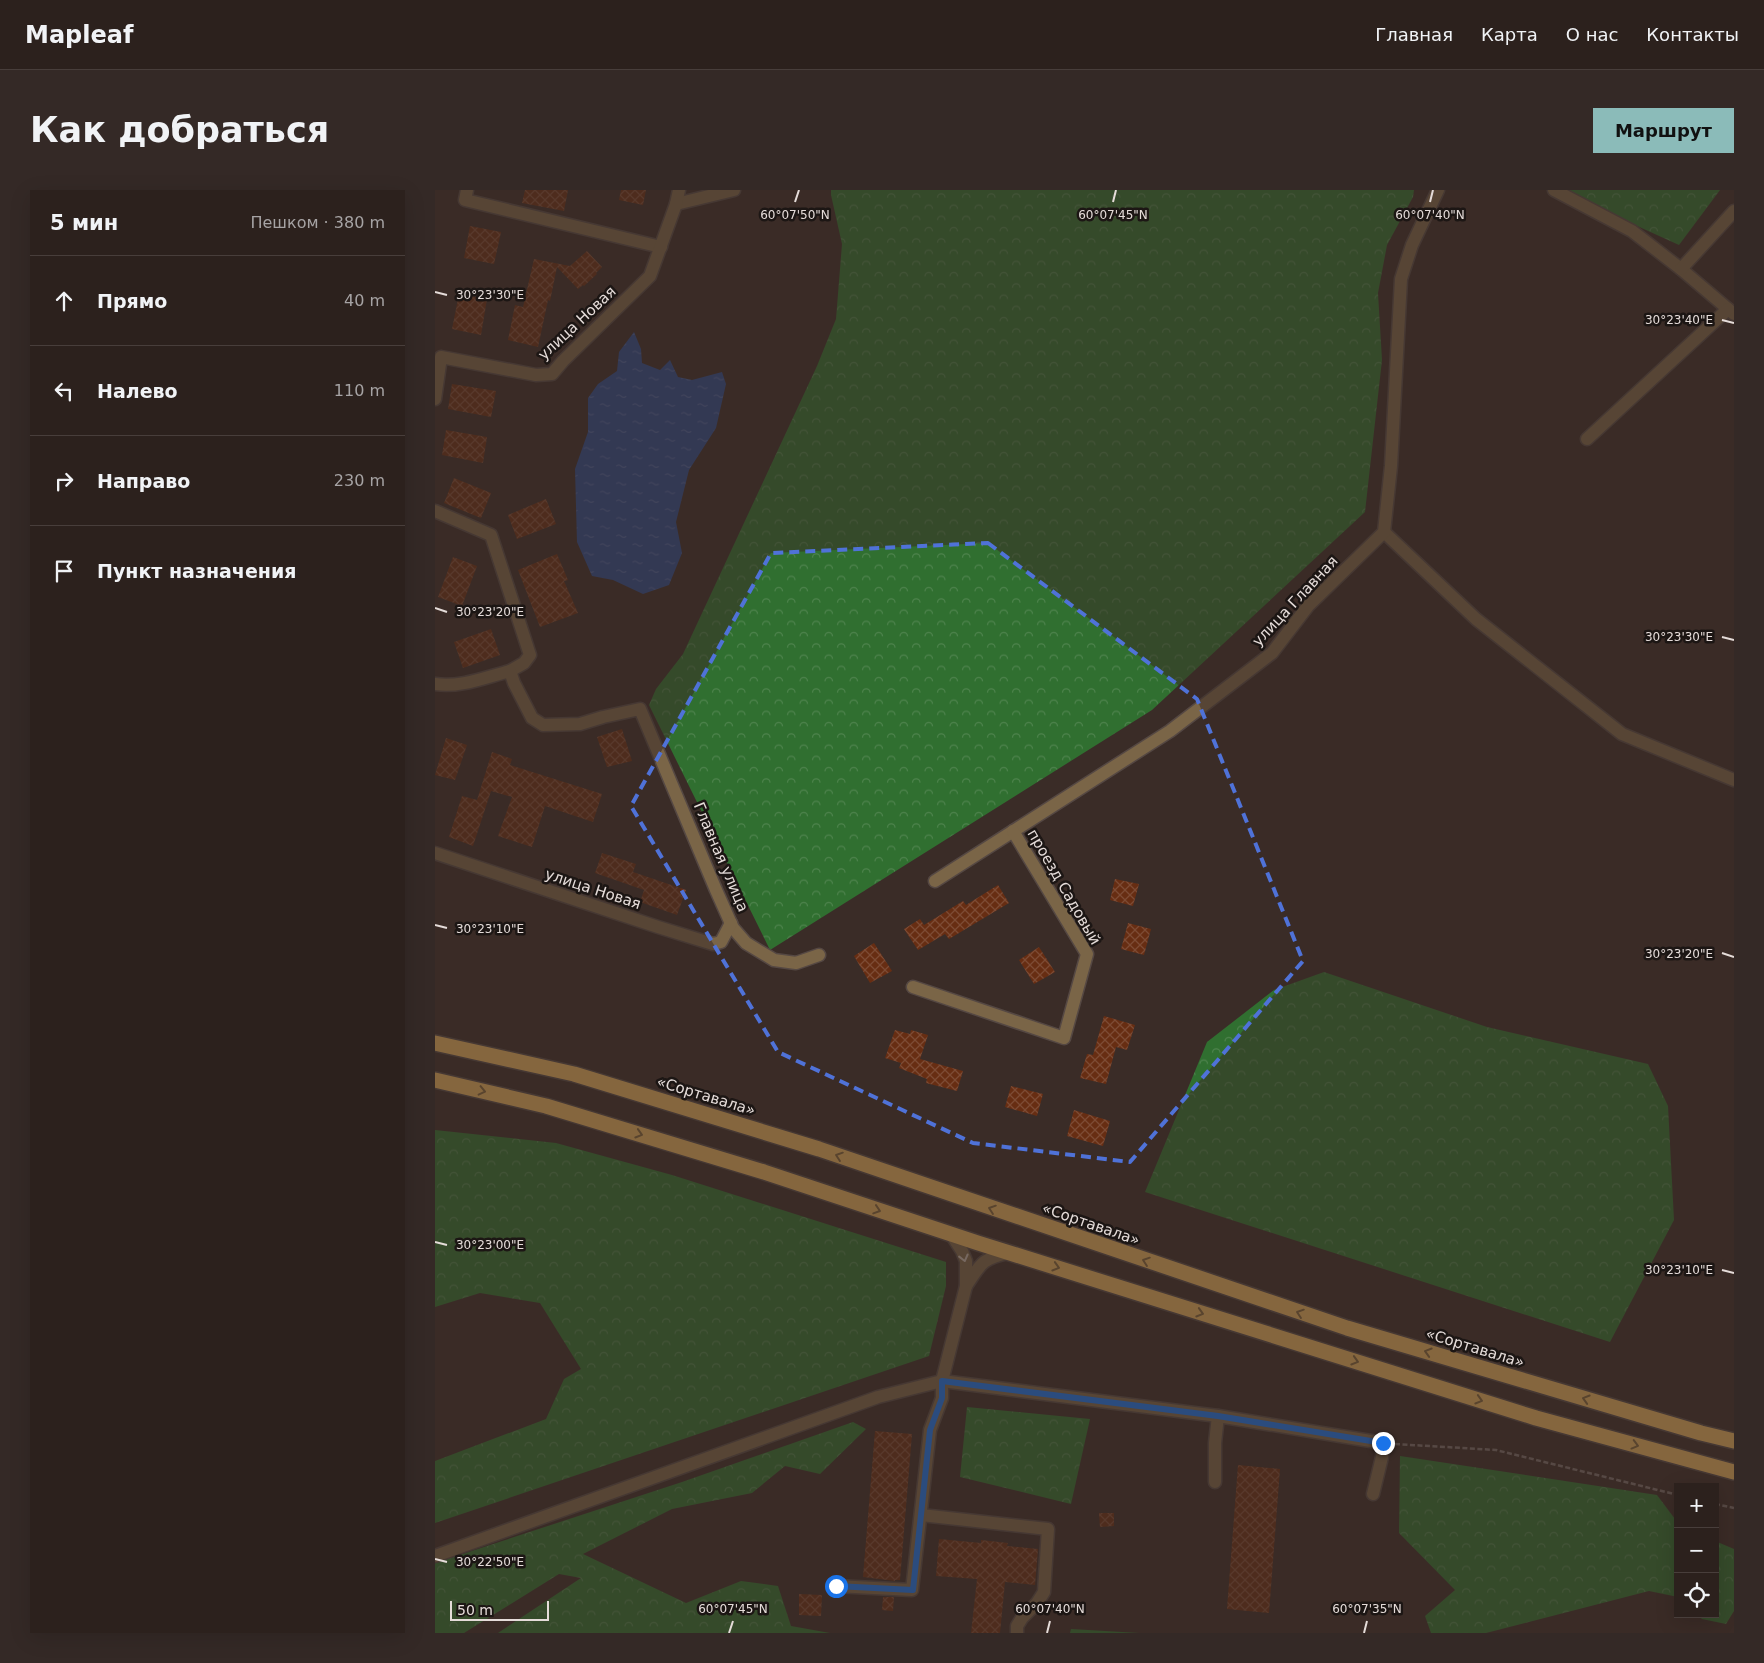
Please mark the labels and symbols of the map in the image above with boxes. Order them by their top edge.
text: 60°07'50"N [760,208,830,222]
text: 60°07'45"N [1078,208,1148,222]
text: 60°07'40"N [1395,208,1465,222]
street label: улица Новая [534,282,620,364]
text: 30°23'30"E [456,288,524,302]
text: 30°23'40"E [1645,313,1713,327]
street label: улица Главная [1248,552,1342,650]
text: 30°23'20"E [456,605,524,619]
text: 30°23'30"E [1645,630,1713,644]
street label: Главная улица [690,800,752,914]
street label: проезд Садовый [1024,826,1104,948]
street label: улица Новая [543,865,643,913]
text: 30°23'10"E [456,922,524,936]
text: 30°23'20"E [1645,947,1713,961]
street label: «Сортавала» [654,1072,758,1120]
one-way arrow [478,1085,487,1096]
one-way arrow [635,1129,643,1139]
one-way arrow [835,1152,843,1162]
street label: «Сортавала» [1040,1199,1142,1249]
one-way arrow [873,1204,881,1214]
one-way arrow [989,1204,997,1214]
text: 30°23'00"E [456,1238,524,1252]
one-way arrow [958,1254,969,1263]
one-way arrow [1143,1257,1151,1267]
one-way arrow [1051,1261,1059,1271]
text: 30°23'10"E [1645,1263,1713,1277]
one-way arrow [1196,1307,1204,1317]
one-way arrow [1297,1308,1305,1318]
street label: «Сортавала» [1423,1324,1527,1372]
one-way arrow [1425,1348,1433,1358]
one-way arrow [1351,1356,1359,1366]
one-way arrow [1474,1394,1482,1404]
one-way arrow [1583,1394,1591,1404]
route end [1372,1432,1395,1455]
one-way arrow [1630,1439,1639,1450]
text: 30°22'50"E [456,1555,524,1569]
route start [825,1575,848,1598]
scale bar [450,1598,549,1621]
text: 60°07'45"N [698,1602,768,1616]
text: 60°07'40"N [1015,1602,1085,1616]
text: 60°07'35"N [1332,1602,1402,1616]

